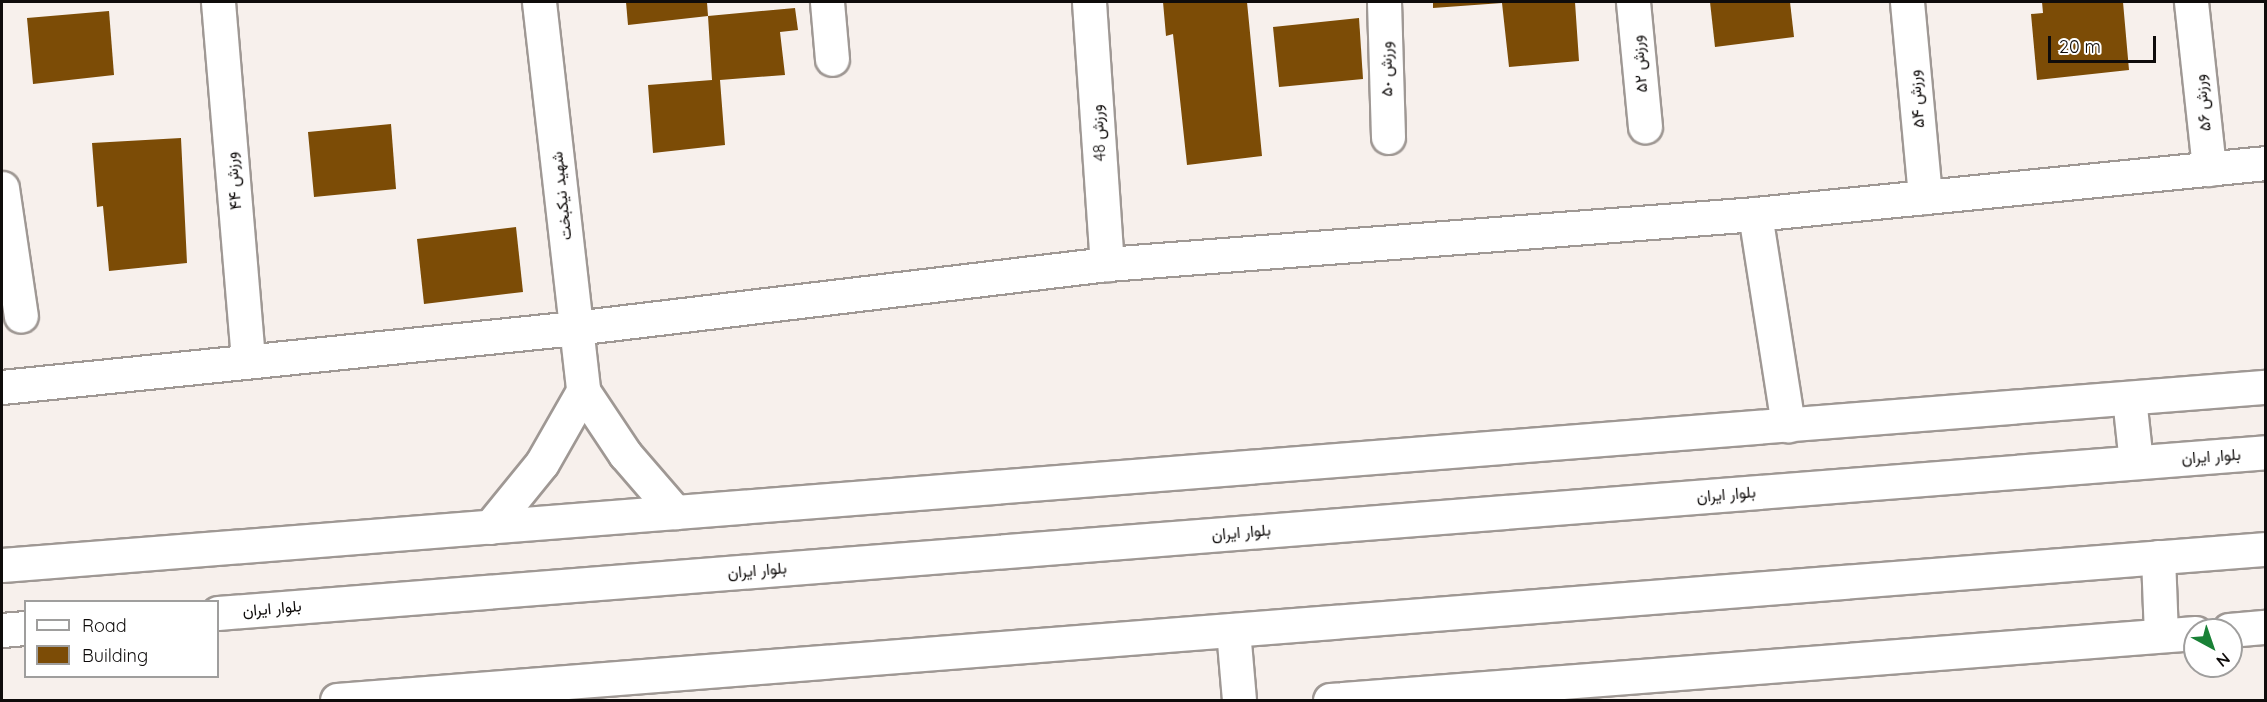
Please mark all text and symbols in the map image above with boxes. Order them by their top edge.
scale bar [2051,24,2159,62]
street label: ورزش ۵٢ [1627,34,1651,94]
text: 20 m [2059,35,2101,58]
street label: ورزش ۵٠ [1376,41,1396,97]
street label: ورزش ۵۴ [1904,69,1928,129]
street label: ورزش ۵۶ [2189,74,2215,132]
street label: ورزش 48 [1086,104,1110,162]
street label: ورزش ۴۴ [221,151,245,211]
street label: شهید نیکبخت [547,151,575,241]
street label: بلوار ایران [2181,444,2241,468]
street label: بلوار ایران [1696,482,1756,506]
street label: بلوار ایران [1211,520,1271,544]
street label: بلوار ایران [727,558,787,582]
street label: بلوار ایران [242,596,302,620]
legend [24,600,219,678]
text: Road [82,614,127,637]
north arrow [2183,618,2243,678]
text: Building [82,644,148,667]
text: N [2212,649,2234,672]

